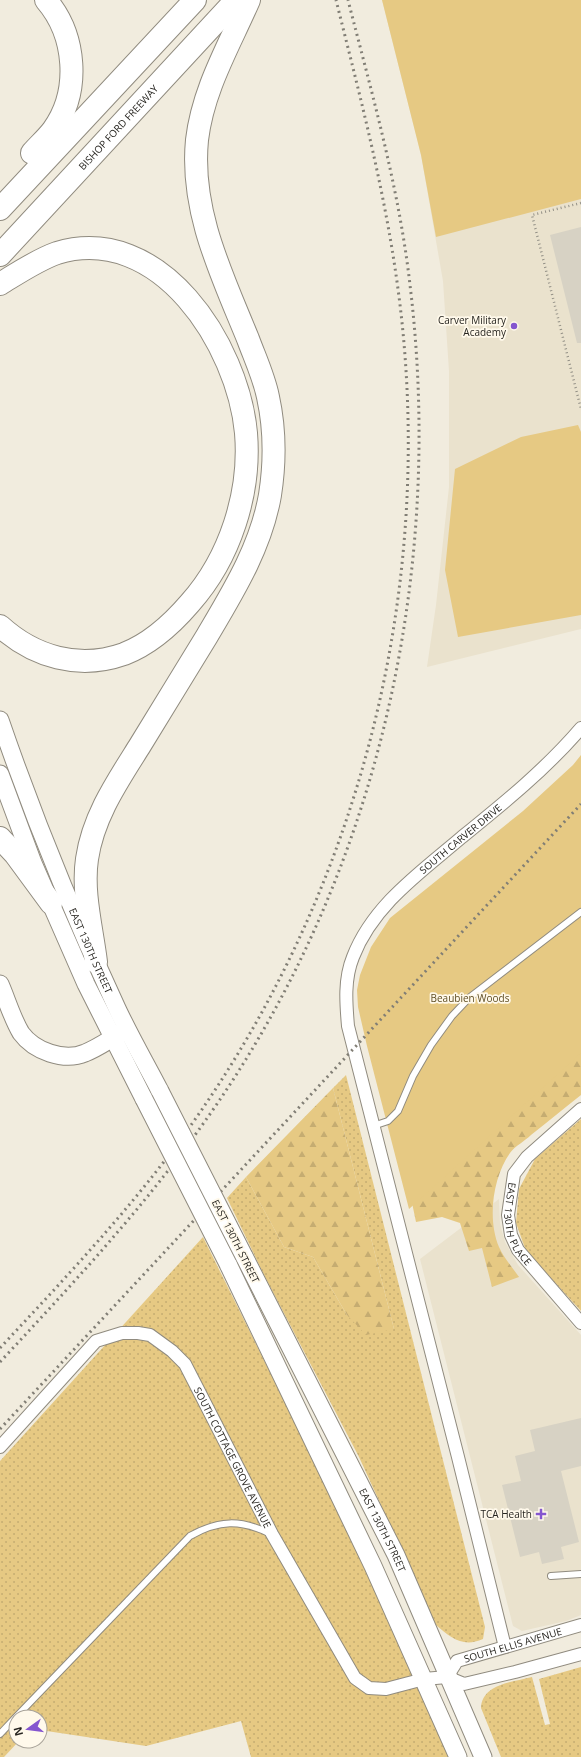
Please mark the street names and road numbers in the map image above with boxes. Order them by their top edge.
street label: BISHOP FORD FREEWAY [75,81,161,173]
street label: SOUTH CARVER DRIVE [416,801,504,877]
street label: EAST 130TH STREET [66,906,116,996]
street label: EAST 130TH PLACE [501,1181,535,1268]
street label: EAST 130TH STREET [209,1197,263,1286]
street label: SOUTH COTTAGE GROVE AVENUE [191,1385,275,1530]
street label: EAST 130TH STREET [356,1486,410,1574]
street label: SOUTH ELLIS AVENUE [462,1624,563,1666]

